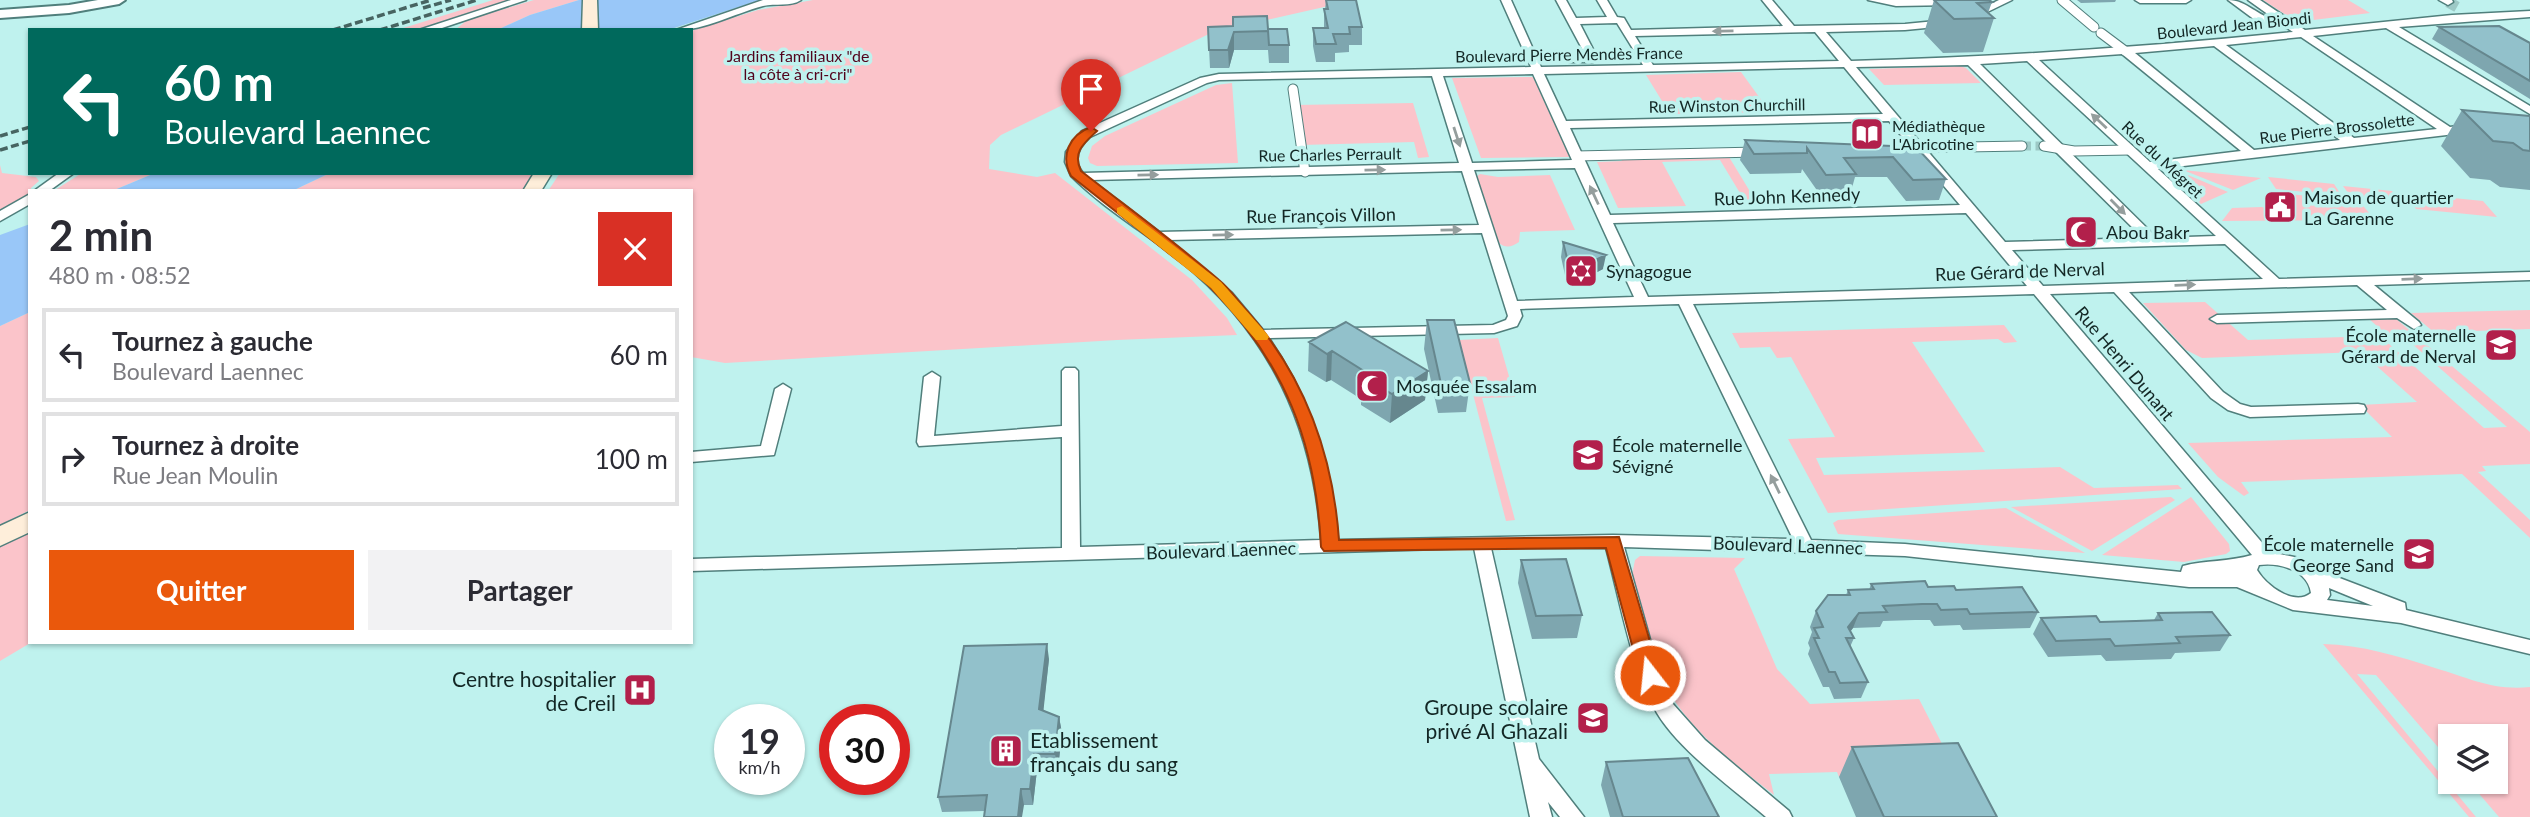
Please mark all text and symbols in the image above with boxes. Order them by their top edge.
street label: Boulevard Jean Biondi [2156,7,2312,43]
one-way arrow [1712,25,1734,37]
street label: Boulevard Pierre Mendès France [1455,43,1683,65]
park label: Jardins familiaux "de la côte à cri-cri" [727,46,869,83]
text: 60 m [164,53,274,111]
icon: left [49,56,140,147]
pin [1061,59,1121,131]
icon: arrive [1072,70,1110,108]
street label: Rue Winston Churchill [1648,94,1806,116]
street label: Rue Pierre Brossolette [2258,109,2416,147]
text: Boulevard Laennec [164,112,431,151]
one-way arrow [2091,113,2108,129]
library icon: Médiathèque L'Abricotine [1848,115,1886,153]
place label: Médiathèque L'Abricotine [1892,116,1985,153]
street label: Rue du Mégret [2118,117,2208,202]
one-way arrow [1452,127,1463,148]
street label: Rue Charles Perrault [1258,143,1402,165]
one-way arrow [1364,164,1386,176]
one-way arrow [1137,169,1159,181]
street label: Rue John Kennedy [1713,182,1861,210]
one-way arrow [1588,185,1600,205]
place label: Maison de quartier La Garenne [2304,186,2454,229]
public building icon: Maison de quartier La Garenne [2261,188,2299,226]
one-way arrow [2110,199,2126,215]
street label: Rue François Villon [1246,203,1396,227]
text: 2 min [49,210,153,260]
button: close [598,212,672,286]
mosque icon: Abou Bakr [2062,213,2100,251]
place label: Abou Bakr [2106,221,2190,243]
one-way arrow [1440,224,1462,235]
one-way arrow [1213,229,1235,240]
synagogue icon: Synagogue [1562,252,1600,290]
street label: Rue Gérard de Nerval [1935,257,2105,285]
place label: Synagogue [1606,260,1692,282]
text: 480 m · 08:52 [49,261,191,289]
one-way arrow [2402,274,2424,285]
one-way arrow [2174,280,2196,291]
street label: Rue Henri Dunant [2071,301,2180,425]
place label: École maternelle Gérard de Nerval [2341,324,2476,367]
text: Tournez à gauche [112,325,313,357]
school or university icon: École maternelle Gérard de Nerval [2482,326,2520,364]
icon: left [53,336,91,374]
text: 60 m [610,339,668,371]
text: Boulevard Laennec [112,357,304,385]
mosque icon: Mosquée Essalam [1353,367,1391,405]
place label: Mosquée Essalam [1396,375,1537,397]
text: Tournez à droite [112,429,299,461]
place label: École maternelle Sévigné [1612,434,1743,477]
school or university icon: École maternelle Sévigné [1569,436,1607,474]
icon: right [53,440,91,478]
text: 100 m [595,443,668,475]
text: Rue Jean Moulin [112,461,278,489]
one-way arrow [1769,474,1780,494]
street label: Boulevard Laennec [1713,531,1864,559]
place label: École maternelle George Sand [2263,533,2394,576]
school or university icon: École maternelle George Sand [2400,535,2438,573]
street label: Boulevard Laennec [1146,536,1297,564]
button: Quitter [49,550,354,630]
button: Partager [368,550,672,630]
position arrow [1613,638,1687,712]
place label: Centre hospitalier de Creil [452,666,616,715]
hospital icon: Centre hospitalier de Creil [621,671,659,709]
place label: Groupe scolaire privé Al Ghazali [1424,694,1568,743]
school or university icon: Groupe scolaire privé Al Ghazali [1574,699,1612,737]
speed limit sign: 30 [819,704,910,795]
text: 19 [739,719,780,761]
map controls [2438,724,2508,794]
button: layers [2438,724,2508,794]
place label: Etablissement français du sang [1030,727,1178,776]
building icon: Etablissement français du sang [987,732,1025,770]
text: km/h [738,756,781,778]

